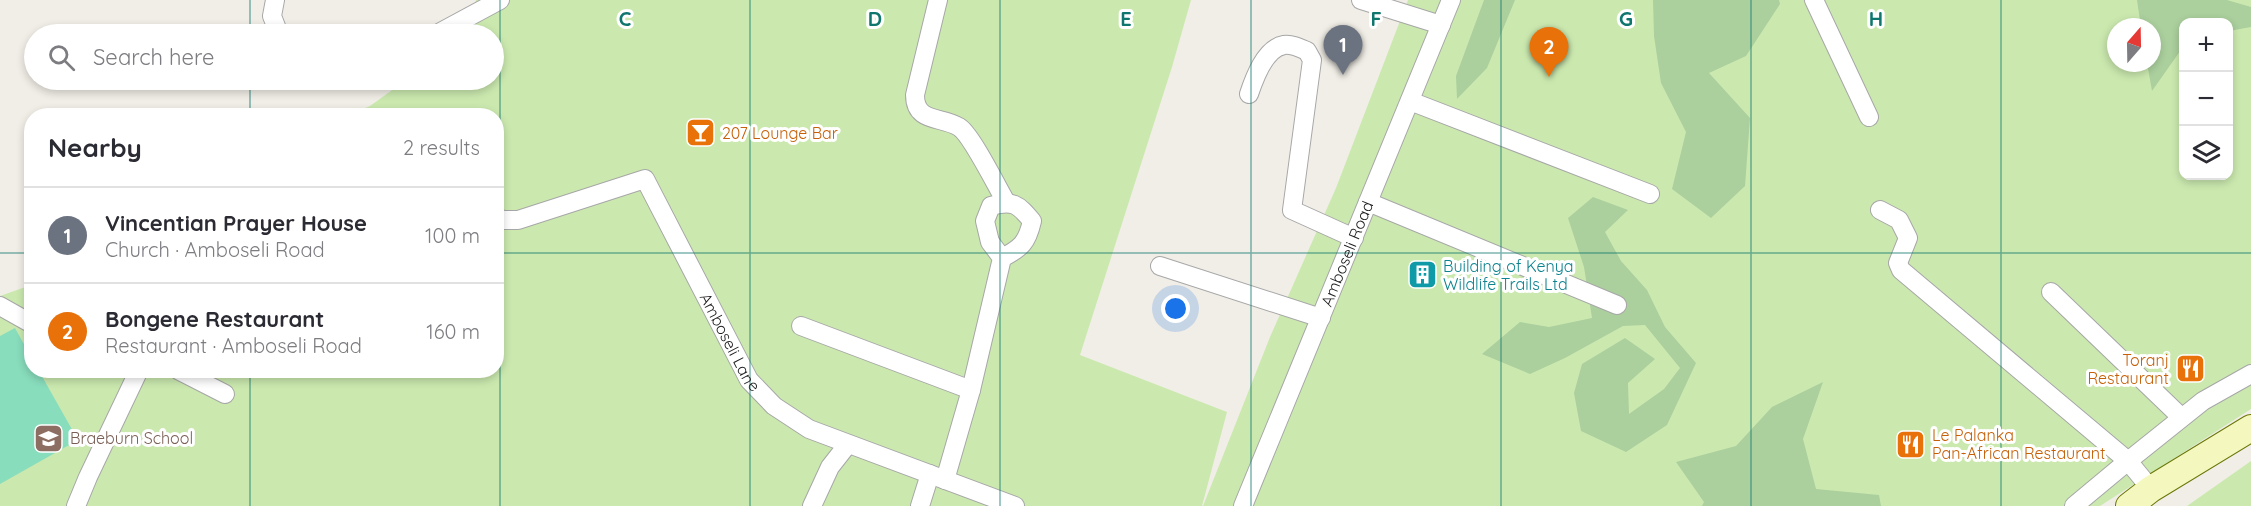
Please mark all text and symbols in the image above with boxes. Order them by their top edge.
text: C [619,6,632,31]
text: D [868,6,882,31]
text: E [1120,6,1132,31]
text: F [1370,6,1382,31]
text: G [1619,6,1633,31]
text: H [1869,6,1883,31]
north arrow [2107,18,2161,72]
map controls [2179,18,2233,180]
button: + [2179,18,2233,72]
search box [24,24,504,90]
pin: 1 [1324,26,1362,75]
pin: 2 [1530,28,1568,77]
icon: search [45,41,78,74]
text: Search here [93,43,214,71]
button: − [2179,72,2233,126]
bar icon: 207 Lounge Bar [685,117,717,149]
place label: 207 Lounge Bar [722,123,838,143]
button: layers [2179,126,2233,180]
text: Nearby [48,131,142,164]
text: 2 results [403,135,480,160]
street label: Amboseli Road [1316,198,1377,309]
text: Vincentian Prayer House [105,209,367,237]
text: 1 [64,223,71,248]
text: 100 m [425,223,480,248]
text: Church · Amboseli Road [105,237,325,262]
place label: Building of Kenya Wildlife Trails Ltd [1443,256,1573,294]
building icon: Building of Kenya Wildlife Trails Ltd [1406,259,1438,291]
street label: Amboseli Lane [696,289,765,396]
your location [1161,294,1190,323]
text: Bongene Restaurant [105,305,324,333]
text: 2 [62,319,73,344]
text: 160 m [426,319,480,344]
text: Restaurant · Amboseli Road [105,333,362,358]
place label: Toranj Restaurant [2087,350,2169,388]
restaurant icon: Toranj Restaurant [2174,353,2206,385]
school or university icon: Braeburn School [33,422,65,454]
place label: Le Palanka Pan-African Restaurant [1932,425,2106,463]
place label: Braeburn School [70,428,193,448]
restaurant icon: Le Palanka Pan-African Restaurant [1895,428,1927,460]

